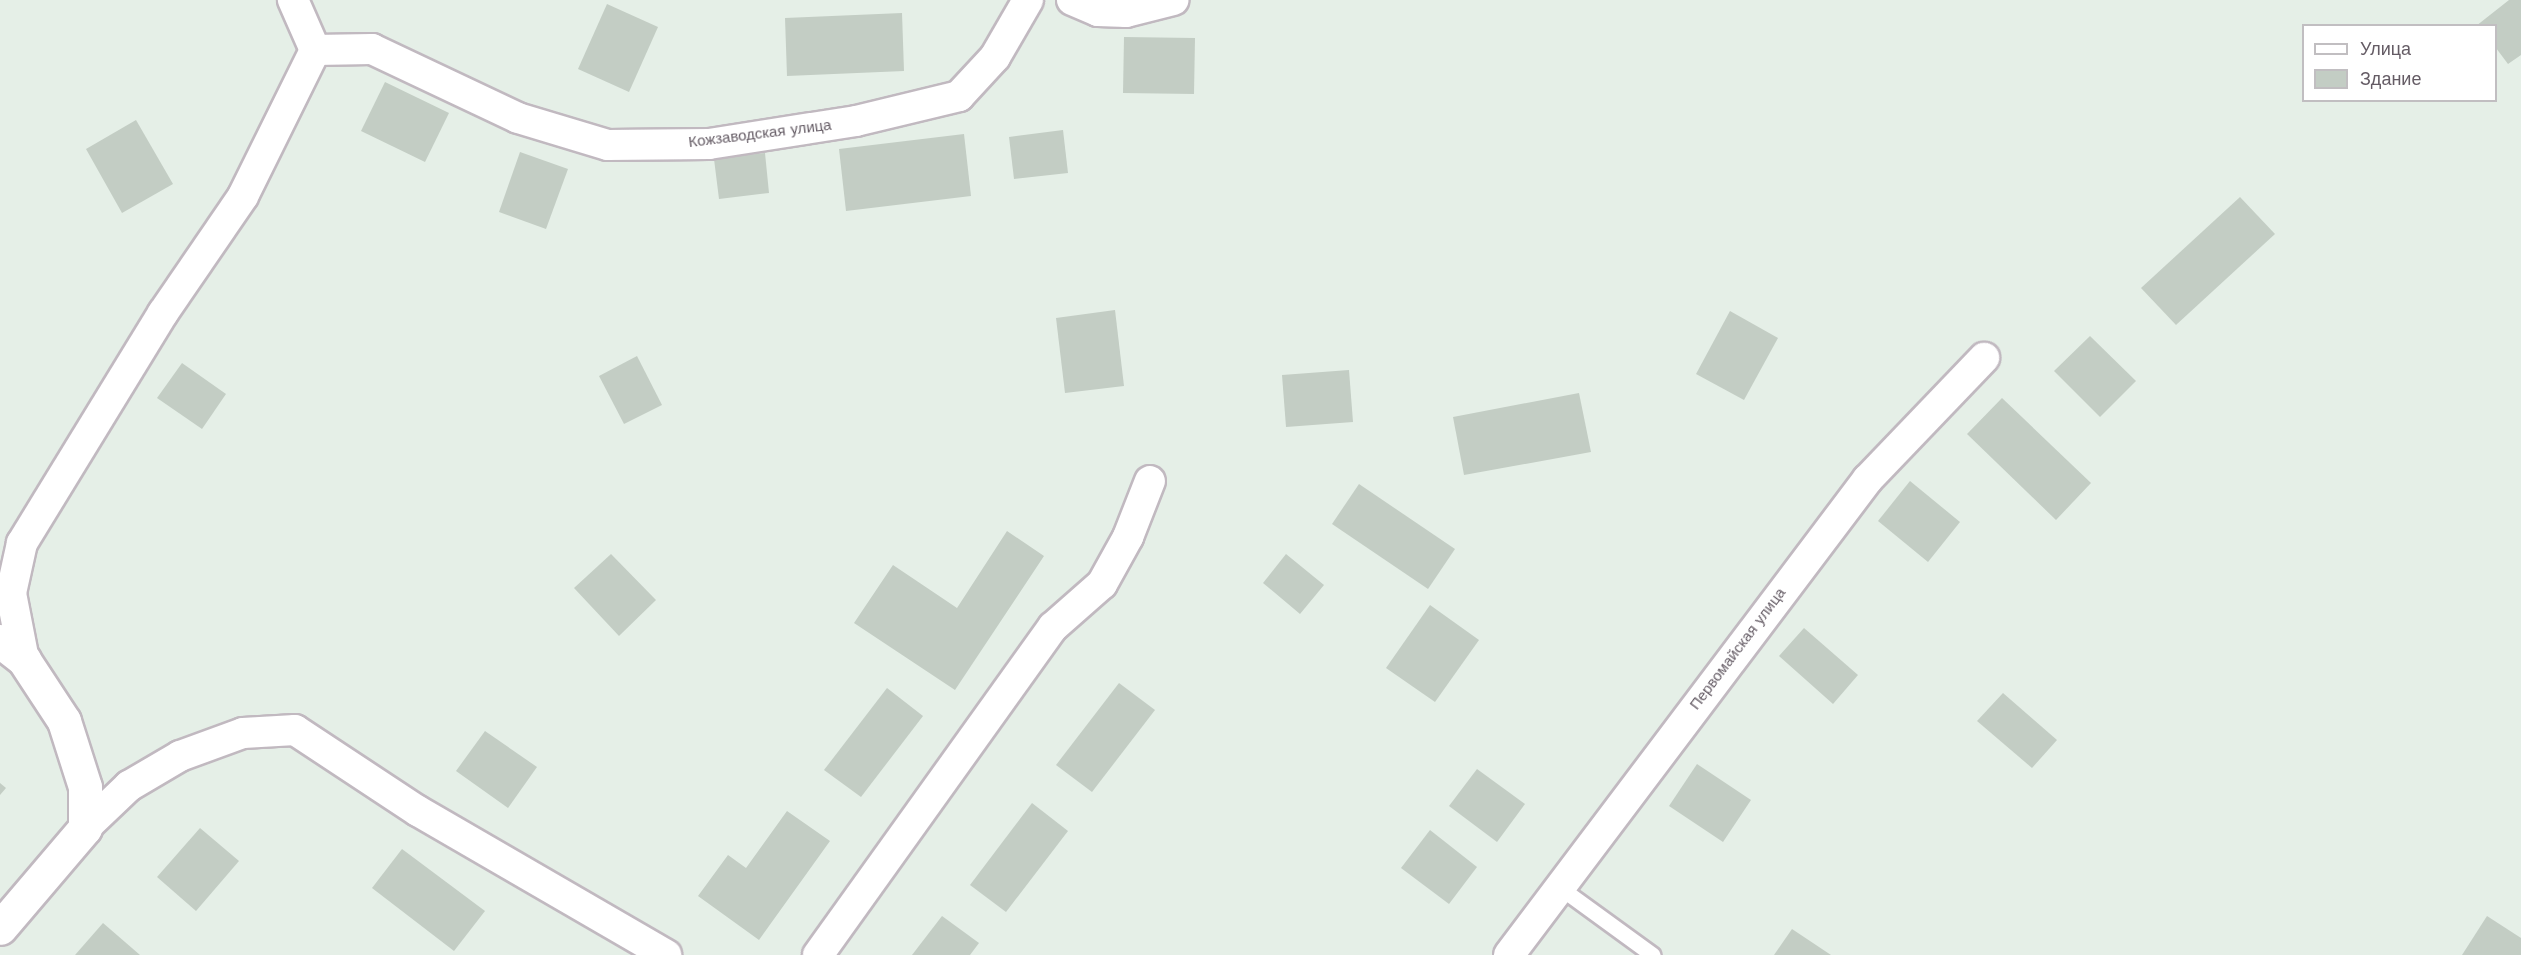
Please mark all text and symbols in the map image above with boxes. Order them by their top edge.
legend [2302,24,2497,102]
text: Улица [2360,38,2411,59]
text: Здание [2360,68,2421,89]
street label: Кожзаводская улица [687,116,833,152]
street label: Первомайская улица [1686,585,1790,713]

